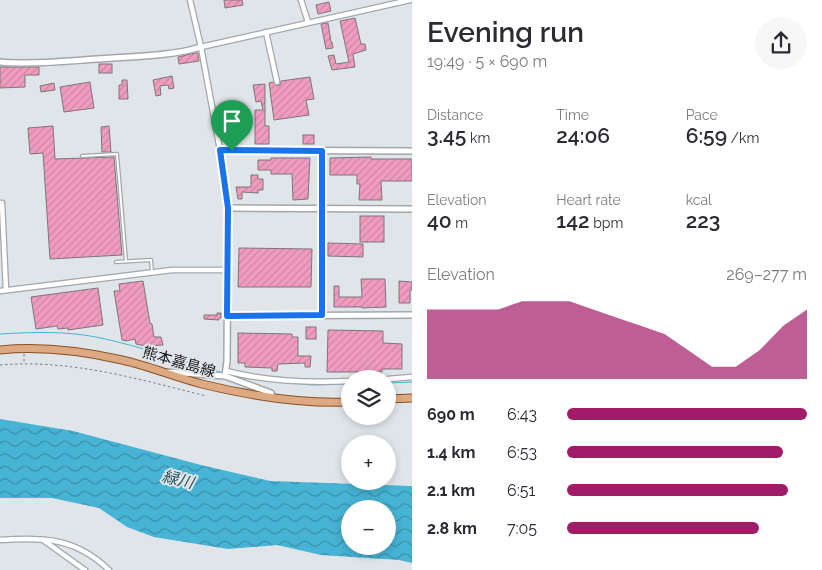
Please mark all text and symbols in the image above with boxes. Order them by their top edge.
text: Evening run [427,16,584,49]
button: share [755,17,807,69]
text: 19:49 · 5 × 690 m [427,52,547,71]
pin [211,100,253,151]
icon: arrive [218,107,246,135]
text: Distance [427,107,483,123]
text: Time [556,107,589,123]
text: Pace [686,107,718,123]
text: 3.45 [427,123,466,148]
text: 24:06 [556,123,610,148]
text: 6:59 [686,123,727,148]
text: km [466,130,490,146]
text: /km [727,130,759,146]
text: Elevation [427,192,486,208]
text: Heart rate [556,192,621,208]
text: kcal [686,192,712,208]
text: 40 [427,208,452,233]
text: 142 [556,208,590,233]
text: 223 [686,208,720,233]
text: m [452,215,468,231]
text: bpm [590,215,623,231]
text: Elevation [427,265,495,284]
text: 269–277 m [726,265,807,284]
street label: 熊本嘉島線 [140,343,218,381]
map controls [341,370,396,555]
button: layers [341,370,396,425]
text: 690 m [427,405,475,424]
text: 6:43 [507,405,537,424]
button: + [341,435,396,490]
text: 1.4 km [427,443,475,462]
text: 6:53 [507,443,537,462]
water label: 緑川 [160,466,198,493]
text: 2.1 km [427,481,475,500]
text: 6:51 [507,481,535,500]
button: − [341,500,396,555]
text: 2.8 km [427,519,477,538]
text: 7:05 [507,519,537,538]

